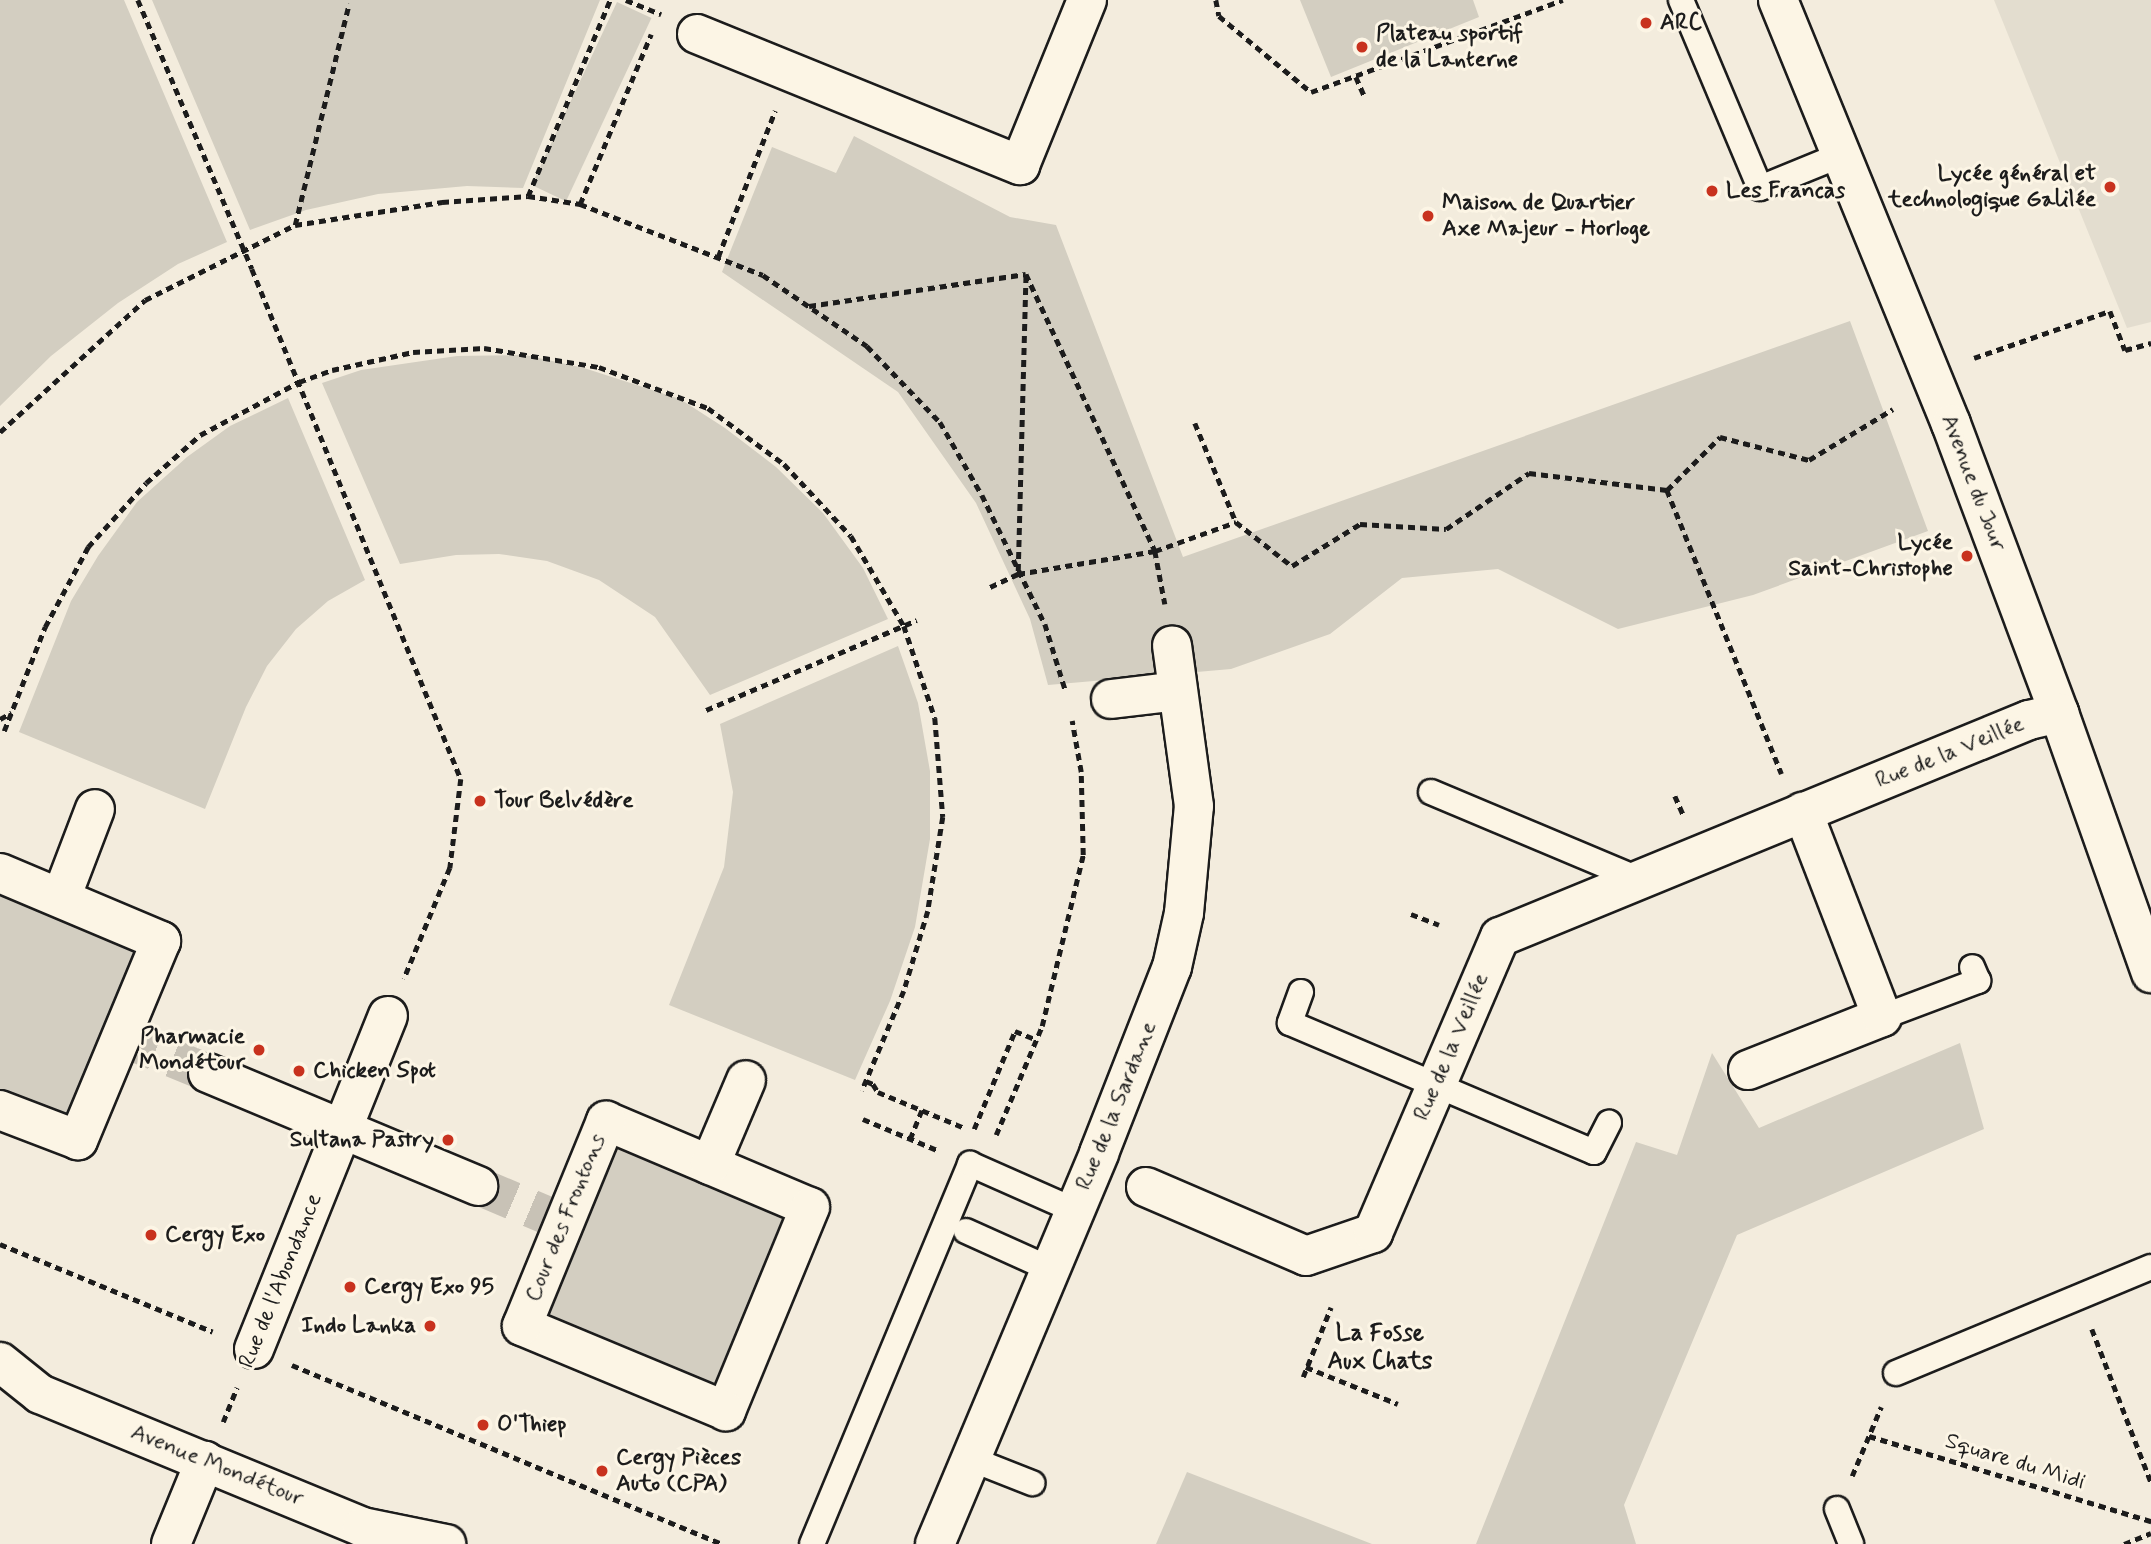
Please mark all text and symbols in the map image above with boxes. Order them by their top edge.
place label: ARC [1660,9,1702,37]
marker: ARC [1638,15,1654,31]
place label: Plateau sportif de la Lanterne [1376,20,1523,74]
marker: Plateau sportif de la Lanterne [1354,39,1370,55]
place label: Lycée général et technologique Galilée [1891,160,2096,214]
place label: Les Francas [1726,177,1850,205]
marker: Lycée général et technologique Galilée [2102,179,2118,195]
marker: Les Francas [1704,183,1720,199]
place label: Maison de Quartier Axe Majeur - Horloge [1442,189,1654,243]
marker: Maison de Quartier Axe Majeur - Horloge [1420,208,1436,224]
street label: Avenue du Jour [1934,410,2012,556]
place label: Lycée Saint-Christophe [1788,529,1953,583]
marker: Lycée Saint-Christophe [1959,548,1975,564]
street label: Rue de la Veillée [1873,711,2027,795]
place label: Tour Belvédère [494,787,632,815]
marker: Tour Belvédère [472,793,488,809]
street label: Rue de la Veillée [1409,970,1495,1124]
street label: Rue de la Sardane [1072,1021,1162,1191]
place label: Pharmacie Mondétour [139,1023,245,1077]
marker: Pharmacie Mondétour [251,1042,267,1058]
place label: Chicken Spot [313,1057,439,1085]
marker: Chicken Spot [291,1063,307,1079]
place label: Sultana Pastry [290,1126,434,1154]
street label: Cour des Frontons [520,1131,612,1305]
marker: Sultana Pastry [440,1132,456,1148]
street label: Rue de l'Abondance [233,1189,329,1373]
place label: Cergy Exo [165,1221,267,1249]
marker: Cergy Exo [143,1227,159,1243]
place label: Cergy Exo 95 [364,1273,495,1301]
marker: Cergy Exo 95 [342,1279,358,1295]
place label: Indo Lanka [304,1312,416,1340]
marker: Indo Lanka [422,1318,438,1334]
district label: La Fosse Aux Chats [1327,1320,1433,1376]
place label: O'Thiep [497,1411,566,1439]
marker: O'Thiep [475,1417,491,1433]
street label: Avenue Mondétour [126,1419,308,1513]
street label: Square du Midi [1942,1428,2088,1496]
place label: Cergy Pièces Auto (CPA) [616,1444,741,1498]
marker: Cergy Pièces Auto (CPA) [594,1463,610,1479]

